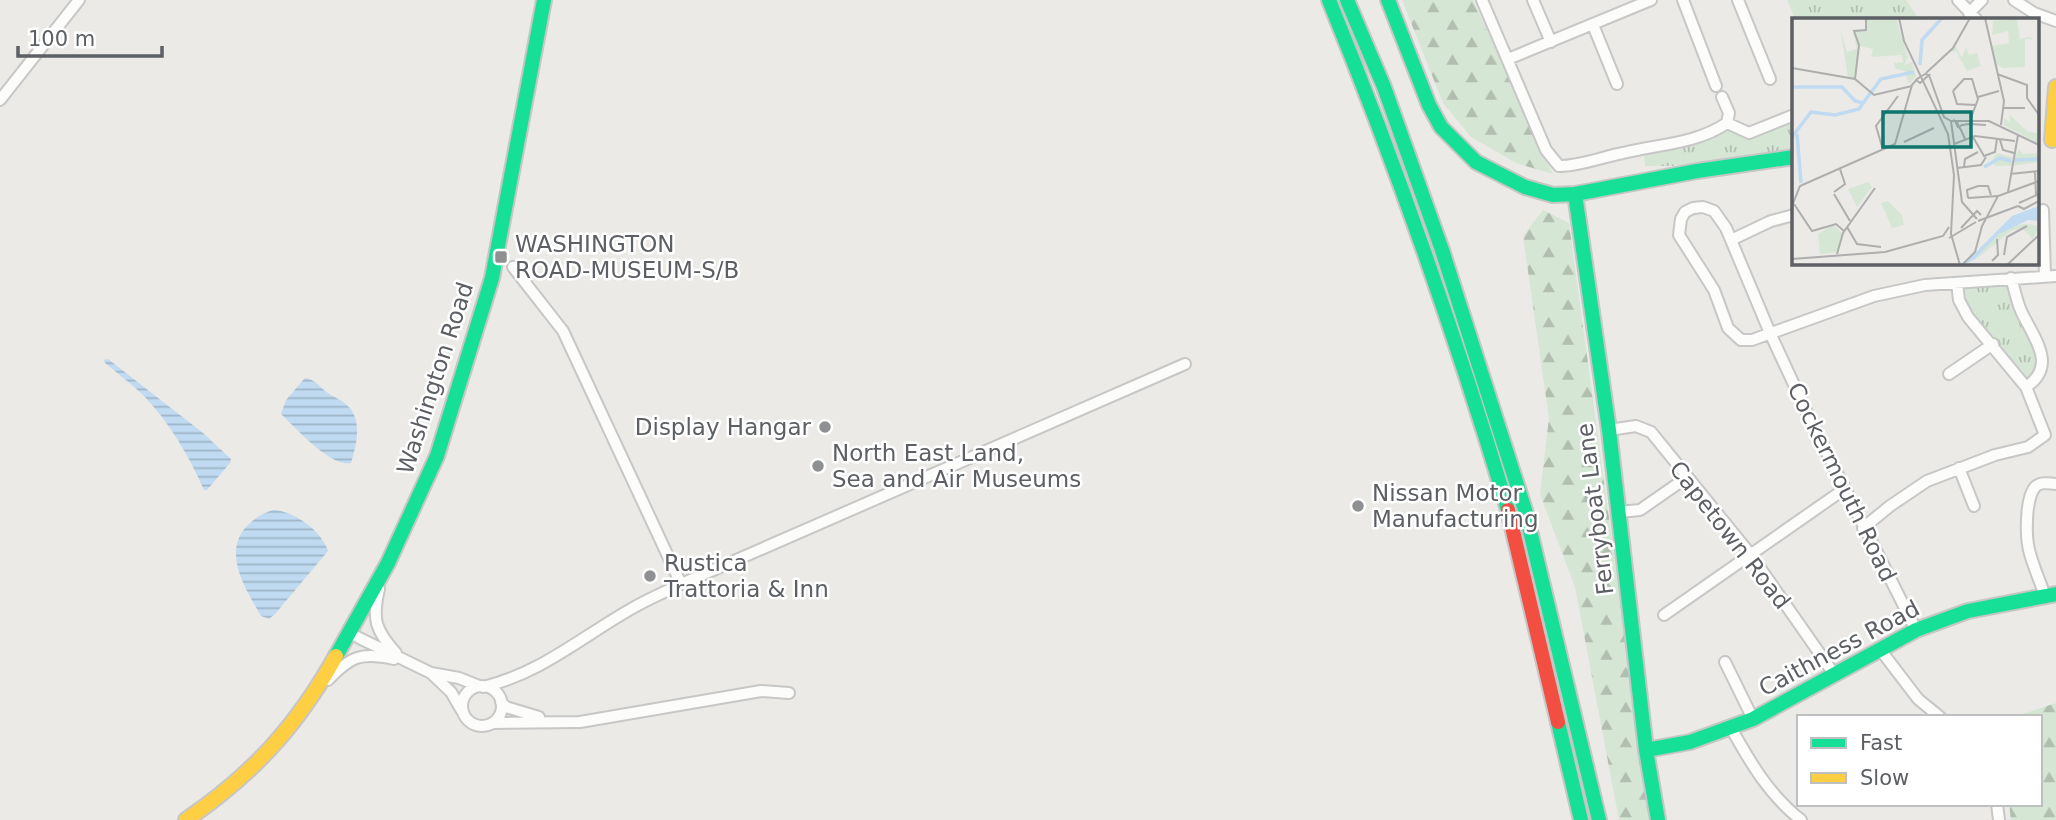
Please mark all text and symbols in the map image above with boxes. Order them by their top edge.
scale bar [18,14,161,58]
inset map [1792,18,2038,264]
text: 100 m [28,27,95,51]
place label: WASHINGTON ROAD-MUSEUM-S/B [515,231,739,283]
marker: WASHINGTON ROAD-MUSEUM-S/B [493,249,509,265]
street label: Washington Road [392,279,478,477]
street label: Cockermouth Road [1782,378,1902,586]
place label: Display Hangar [635,414,812,440]
marker: Display Hangar [817,419,833,435]
street label: Ferryboat Lane [1572,422,1618,596]
place label: North East Land, Sea and Air Museums [832,440,1081,492]
street label: Capetown Road [1664,456,1796,614]
marker: North East Land, Sea and Air Museums [810,458,826,474]
place label: Nissan Motor Manufacturing [1372,480,1539,532]
marker: Nissan Motor Manufacturing [1350,498,1366,514]
place label: Rustica Trattoria & Inn [663,550,829,602]
marker: Rustica Trattoria & Inn [642,568,658,584]
street label: Caithness Road [1754,595,1924,701]
legend [1797,715,2042,806]
text: Fast [1860,731,1902,755]
text: Slow [1860,766,1909,790]

